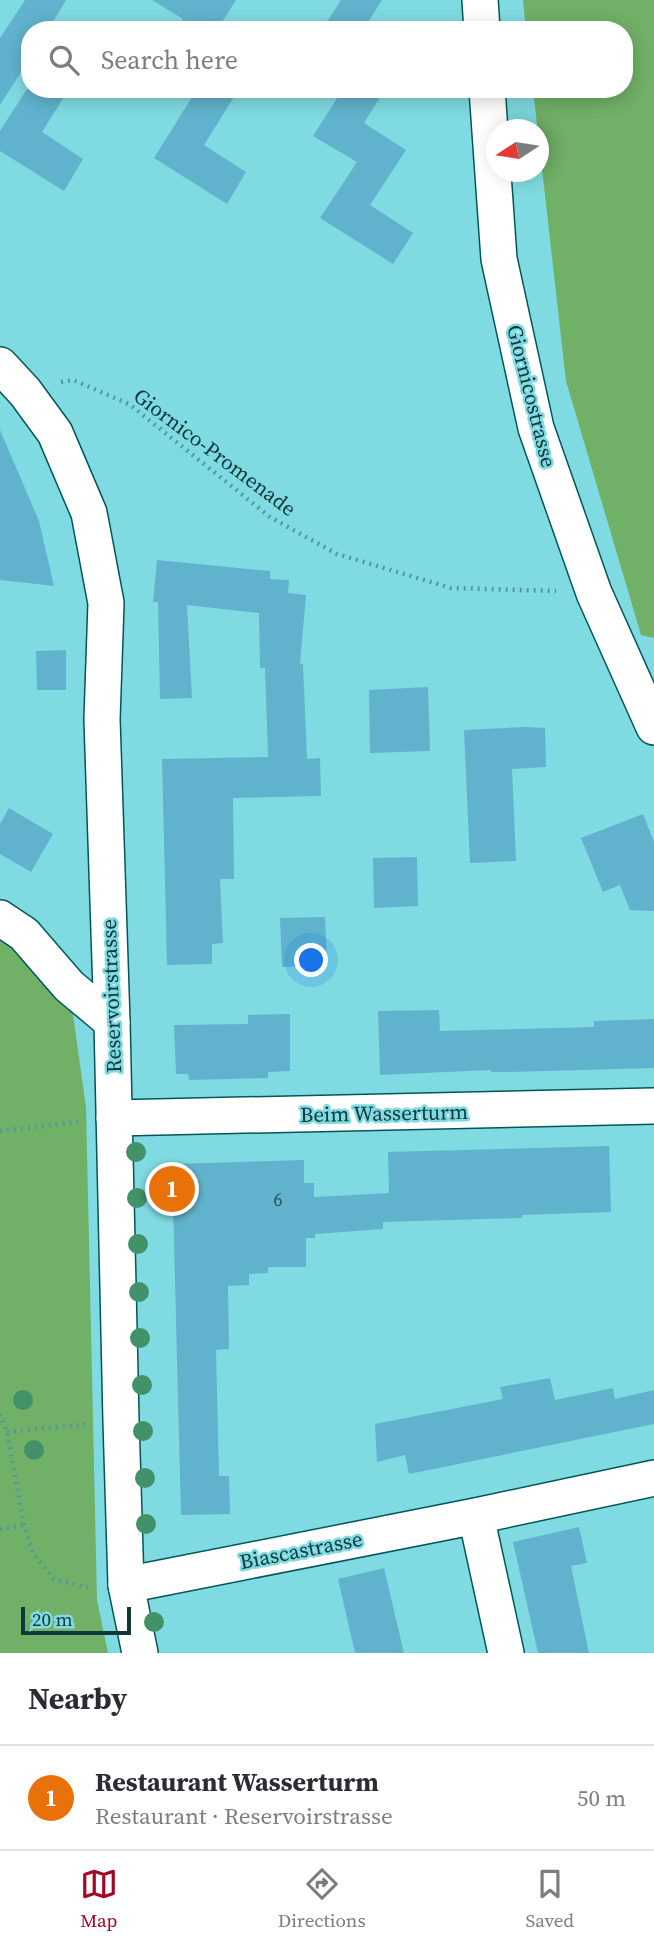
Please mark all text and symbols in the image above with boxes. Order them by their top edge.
search box [21,21,633,98]
icon: search [45,41,83,79]
text: Search here [101,42,238,78]
north arrow [486,119,549,182]
street label: Giornicostrasse [500,322,564,470]
street label: Giornico-Promenade [128,381,302,523]
street label: Reservoirstrasse [94,919,128,1073]
your location [294,943,328,977]
street label: Beim Wasserturm [300,1097,468,1129]
pin: 1 [149,1163,195,1215]
house number: 6 [274,1187,283,1212]
street label: Biascastrasse [237,1524,365,1576]
scale bar [21,1604,131,1636]
text: 20 m [32,1606,73,1632]
text: Nearby [28,1678,127,1719]
text: Restaurant Wasserturm [95,1764,379,1800]
text: 1 [45,1782,57,1814]
text: 50 m [577,1782,626,1814]
text: Restaurant · Reservoirstrasse [95,1800,393,1832]
tab: Map [80,1865,118,1933]
tab: Directions [278,1865,366,1933]
tab: Saved [525,1865,574,1933]

